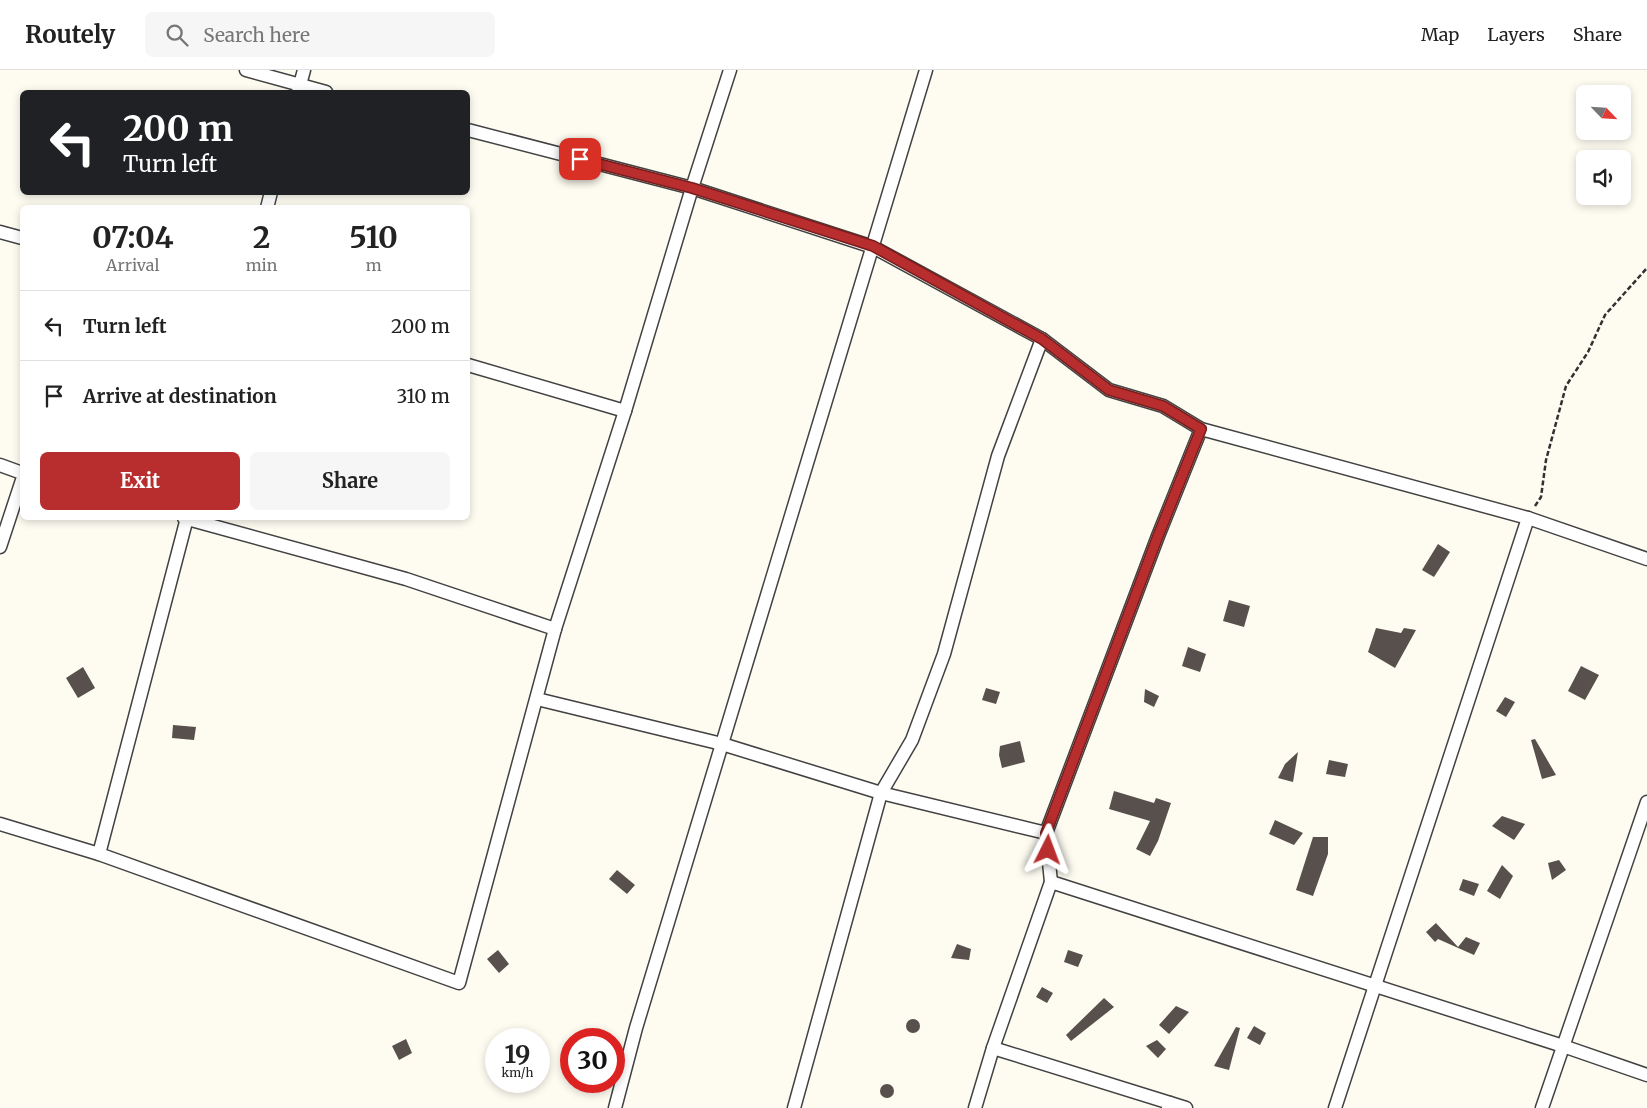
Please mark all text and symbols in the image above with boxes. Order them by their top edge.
search box [145,12,495,57]
text: Routely [25,19,115,50]
icon: search [163,21,191,49]
text: Search here [203,23,310,47]
text: Map [1421,23,1459,46]
text: Layers [1487,23,1545,46]
text: Share [1573,23,1622,46]
north arrow [1576,85,1631,140]
map controls [1576,85,1631,205]
text: 200 m [123,107,233,151]
icon: left [40,110,105,175]
pin [559,138,601,180]
icon: arrive [566,145,594,173]
text: Turn left [123,150,217,178]
button: sound [1576,150,1631,205]
text: 07:04 [92,218,174,256]
text: 2 [253,218,270,256]
text: 510 [349,218,398,256]
text: Arrival [106,255,160,275]
text: min [246,255,277,275]
text: m [366,255,382,275]
icon: left [40,312,68,340]
text: Turn left [83,314,167,338]
text: 200 m [391,314,450,338]
icon: arrive [40,382,68,410]
text: Arrive at destination [83,384,277,408]
text: 310 m [397,384,450,408]
button: Exit [40,452,240,510]
button: Share [250,452,450,510]
position arrow [1021,823,1073,875]
speed limit sign: 30 [560,1028,625,1093]
text: 19 [505,1038,530,1070]
text: km/h [502,1065,533,1080]

